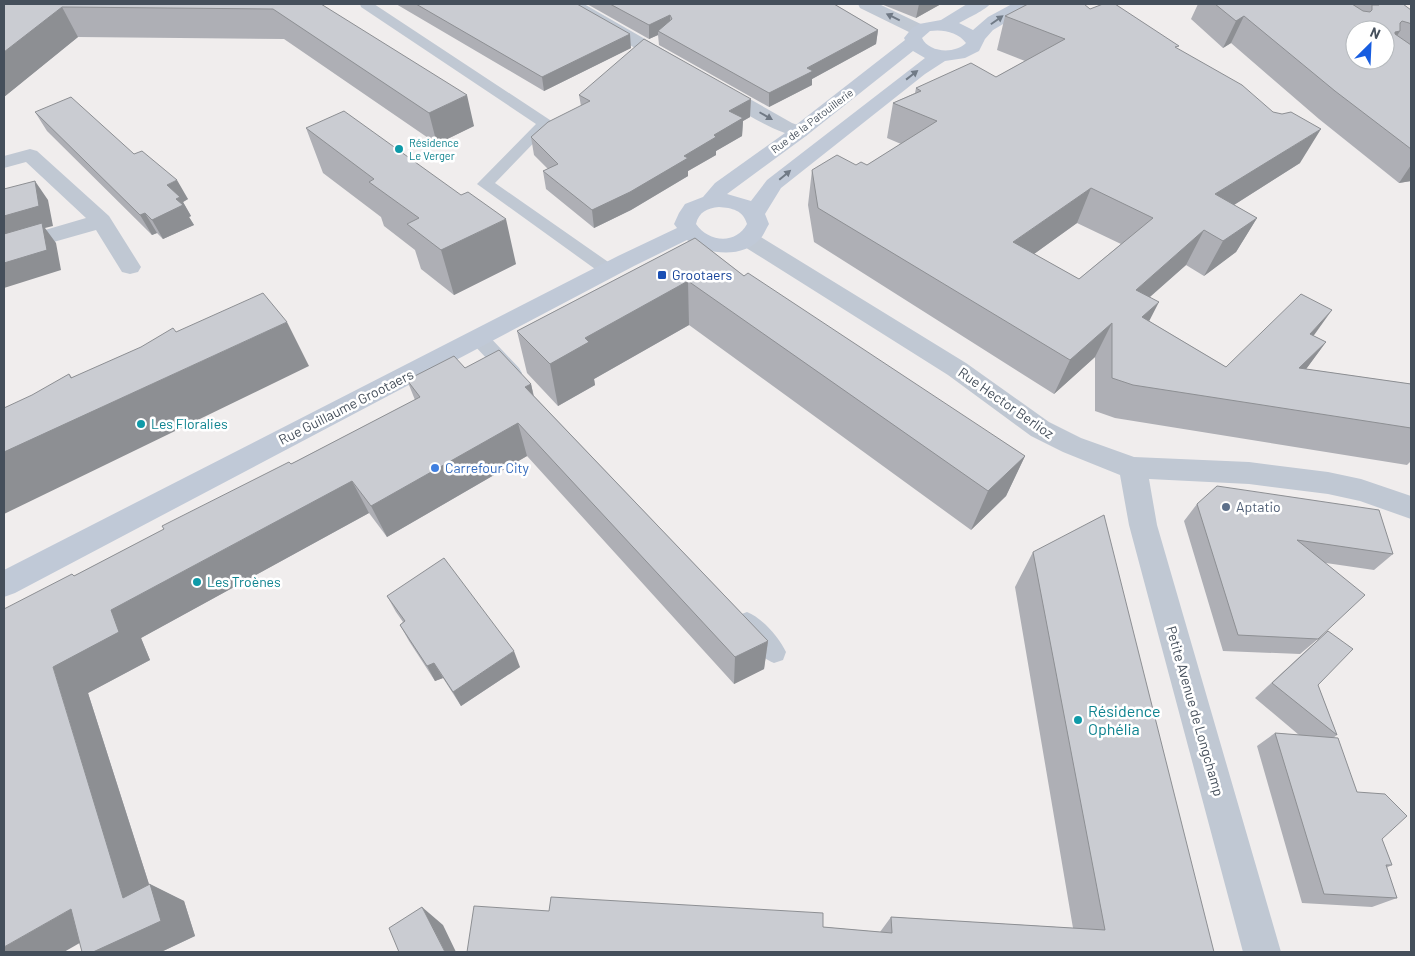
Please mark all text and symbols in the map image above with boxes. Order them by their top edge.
one-way arrow [885,12,900,21]
one-way arrow [990,15,1003,25]
north arrow [1345,20,1395,70]
text: N [1368,23,1383,42]
one-way arrow [905,70,919,80]
street label: Rue de la Patouillerie [768,85,855,156]
one-way arrow [758,112,773,120]
place label: Résidence Le Verger [409,136,459,162]
marker: Résidence Le Verger [393,143,405,155]
one-way arrow [778,170,791,181]
place label: Grootaers [672,266,733,283]
marker: Grootaers [656,269,668,281]
street label: Rue Hector Berlioz [955,363,1057,442]
street label: Rue Guillaume Grootaers [275,365,416,448]
place label: Les Floralies [151,415,228,432]
marker: Les Floralies [135,418,147,430]
place label: Carrefour City [445,459,530,476]
marker: Carrefour City [429,462,441,474]
place label: Aptatio [1236,498,1281,515]
marker: Aptatio [1220,501,1232,513]
place label: Les Troènes [207,573,281,590]
marker: Les Troènes [191,576,203,588]
street label: Petite Avenue de Longchamp [1163,624,1228,798]
place label: Résidence Ophélia [1088,701,1160,738]
marker: Résidence Ophélia [1072,714,1084,726]

